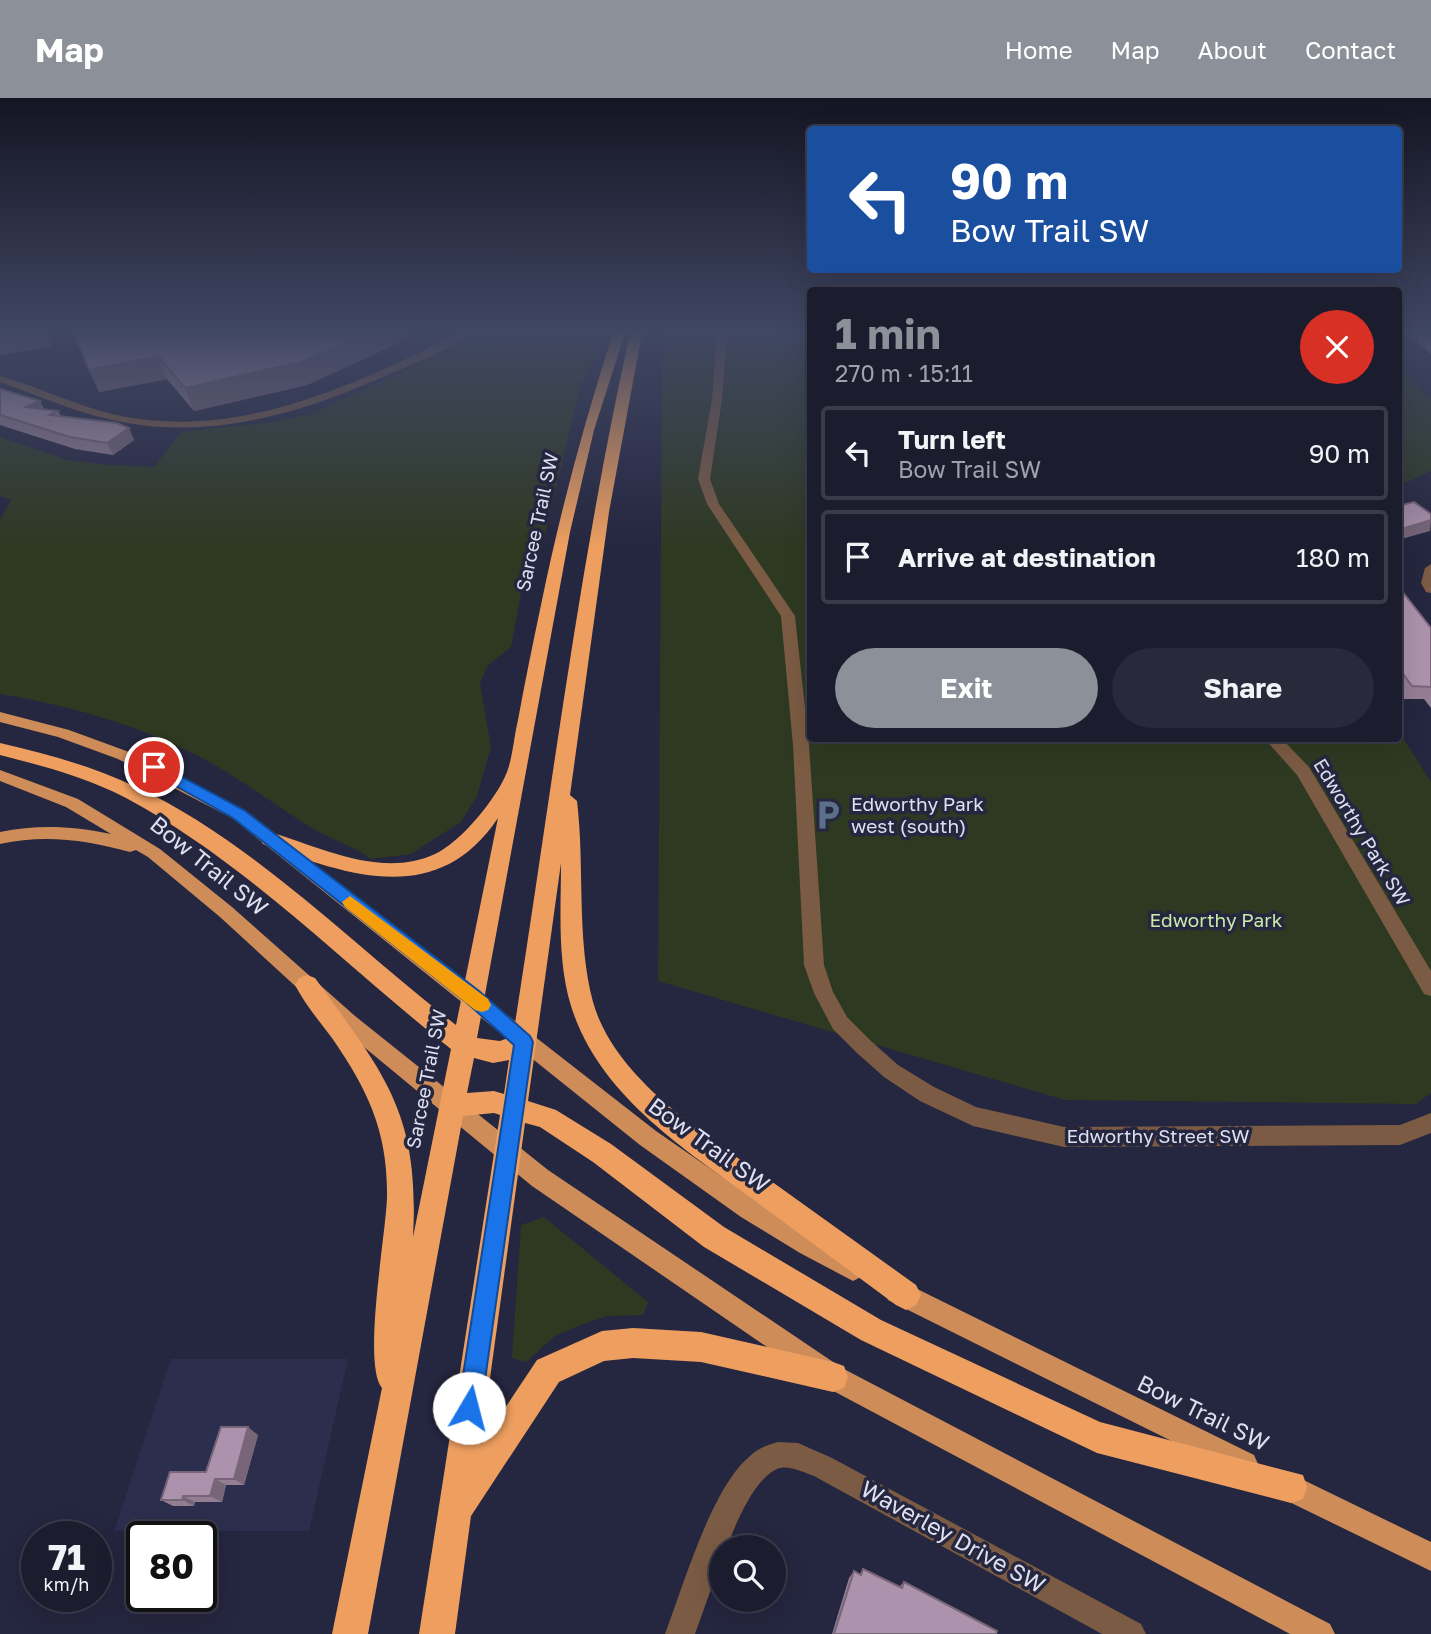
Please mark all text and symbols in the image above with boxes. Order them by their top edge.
text: Map [35,30,104,69]
text: Home [1005,35,1073,64]
text: Map [1111,35,1160,64]
text: About [1198,35,1267,64]
text: Contact [1305,35,1396,64]
text: 90 m [950,151,1068,210]
icon: left [835,154,926,245]
text: Bow Trail SW [950,211,1149,249]
text: 1 min [835,308,941,358]
button: close [1300,310,1374,384]
text: 270 m · 15:11 [835,359,973,387]
text: Turn left [898,424,1006,455]
icon: left [839,434,877,472]
text: 90 m [1309,438,1370,469]
street label: Sarcee Trail SW [511,450,562,593]
text: Bow Trail SW [898,455,1041,483]
icon: arrive [839,538,877,576]
text: Arrive at destination [898,542,1156,573]
text: 180 m [1296,542,1370,573]
button: Exit [835,648,1098,728]
button: Share [1112,648,1374,728]
pin [124,737,184,797]
icon: arrive [135,748,173,786]
street label: Edworthy Park SW [1309,754,1416,910]
place label: Edworthy Park west (south) [851,792,984,837]
parking icon: Edworthy Park west (south) [811,798,845,832]
street label: Bow Trail SW [145,809,274,921]
park label: Edworthy Park [1150,908,1283,931]
street label: Sarcee Trail SW [401,1007,450,1151]
street label: Bow Trail SW [643,1091,776,1198]
street label: Edworthy Street SW [1067,1124,1249,1147]
street label: Bow Trail SW [1133,1368,1274,1456]
position arrow [432,1371,506,1445]
street label: Waverley Drive SW [856,1474,1051,1598]
speed limit sign: 80 [126,1521,217,1612]
map controls [709,1535,786,1612]
button: search [709,1535,786,1612]
text: 71 [48,1536,85,1578]
text: km/h [44,1573,89,1595]

